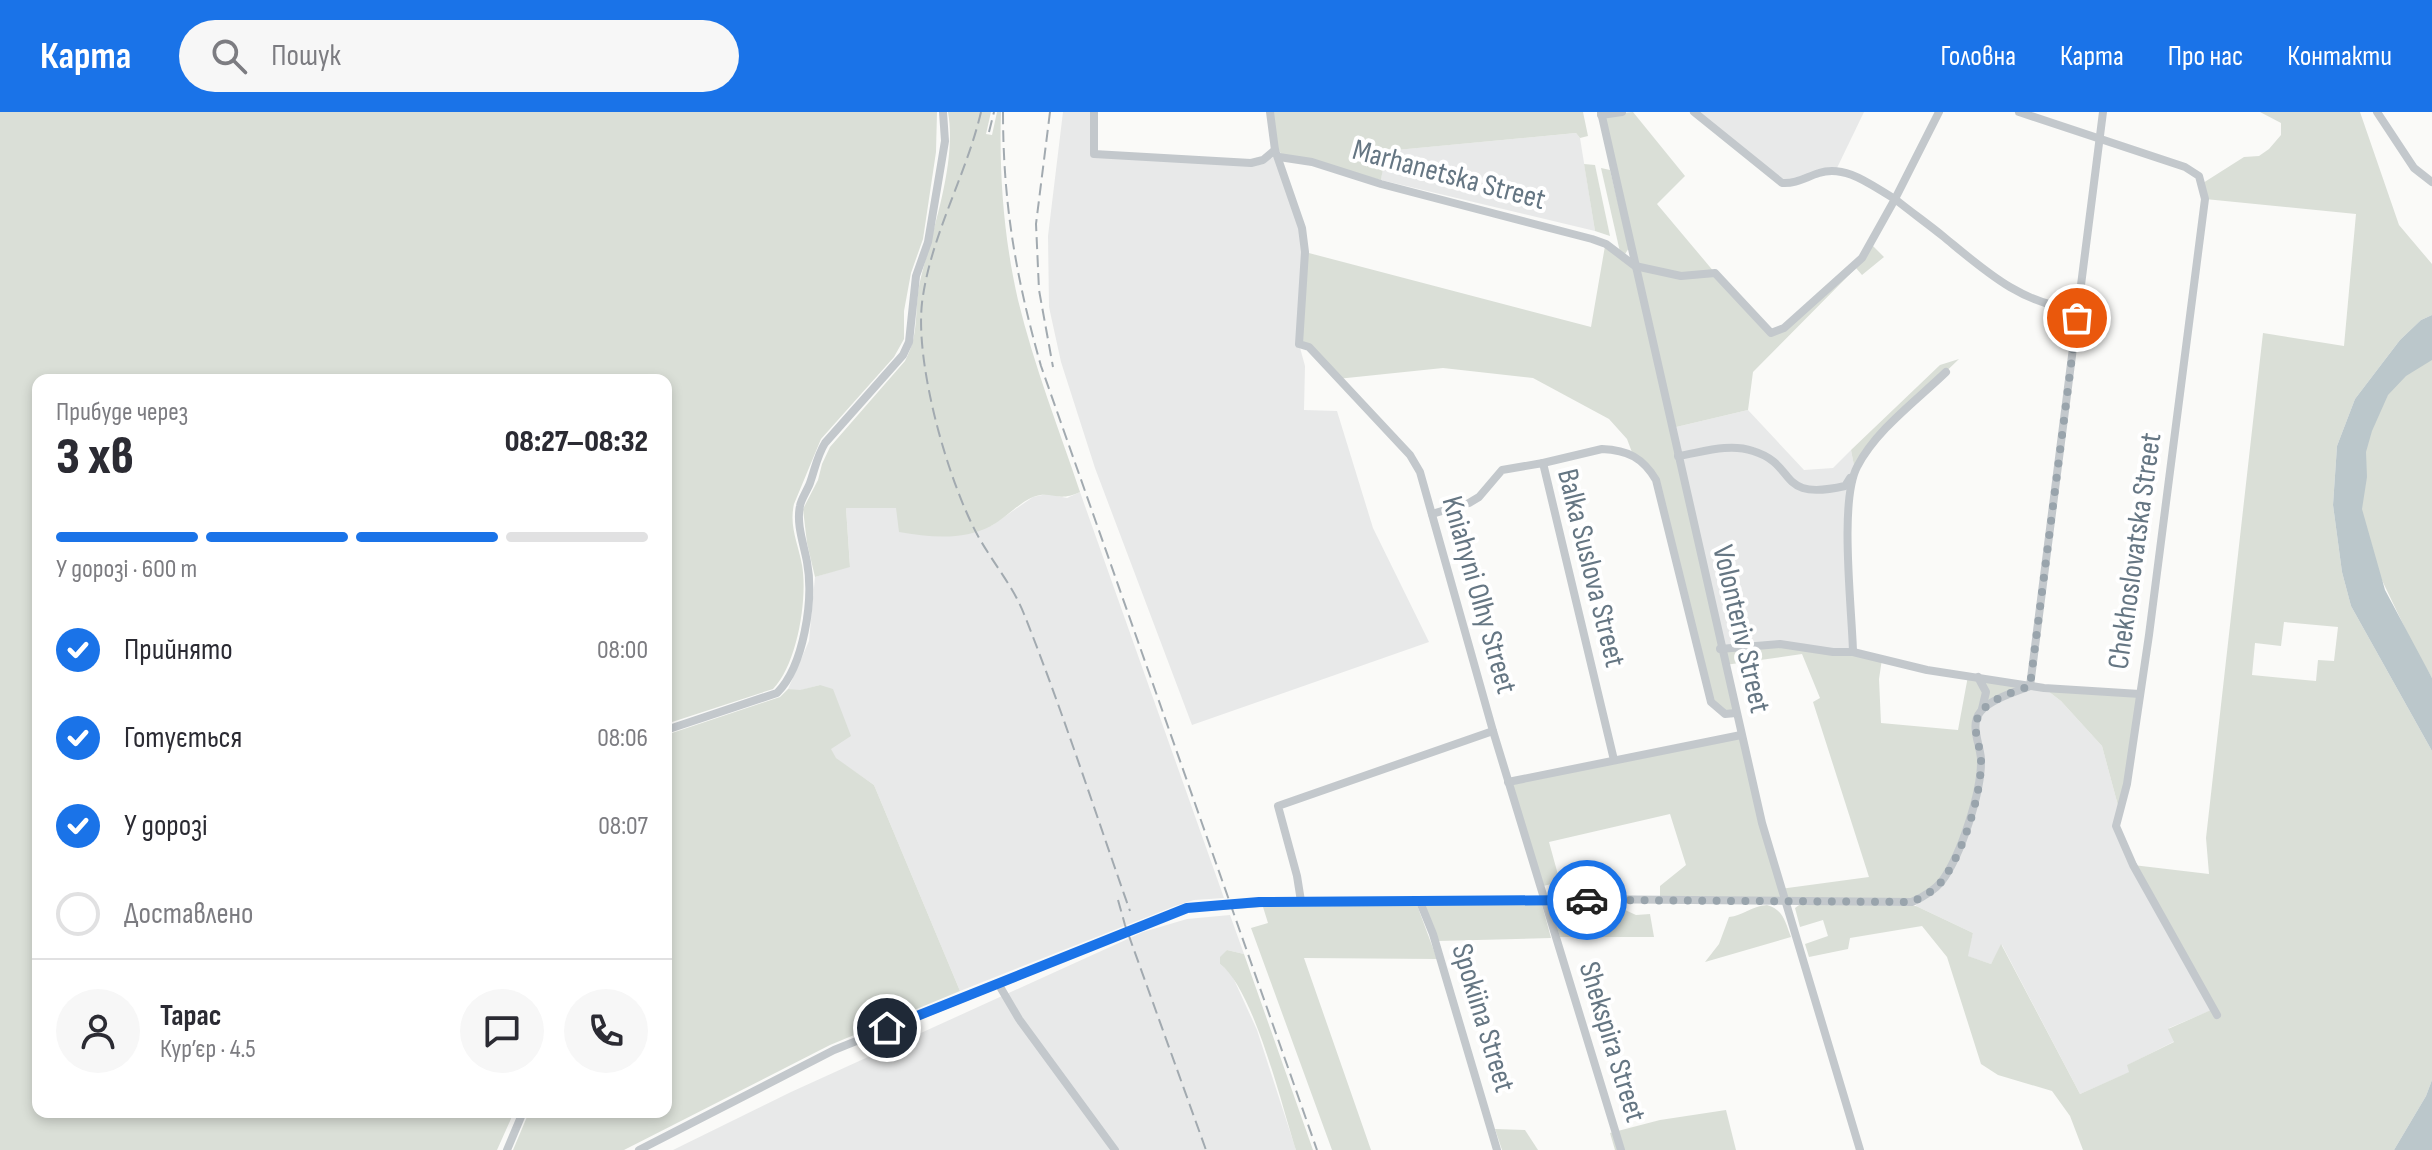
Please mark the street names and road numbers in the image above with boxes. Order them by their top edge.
street label: Marhanetska Street [1349,132,1549,218]
street label: Chekhoslovatska Street [2101,431,2169,671]
street label: Balka Suslova Street [1549,465,1633,671]
street label: Kniahyni Olhy Street [1434,492,1524,698]
street label: Volonteriv Street [1704,542,1778,716]
street label: Spokiina Street [1443,940,1523,1096]
street label: Shekspira Street [1571,958,1653,1126]

